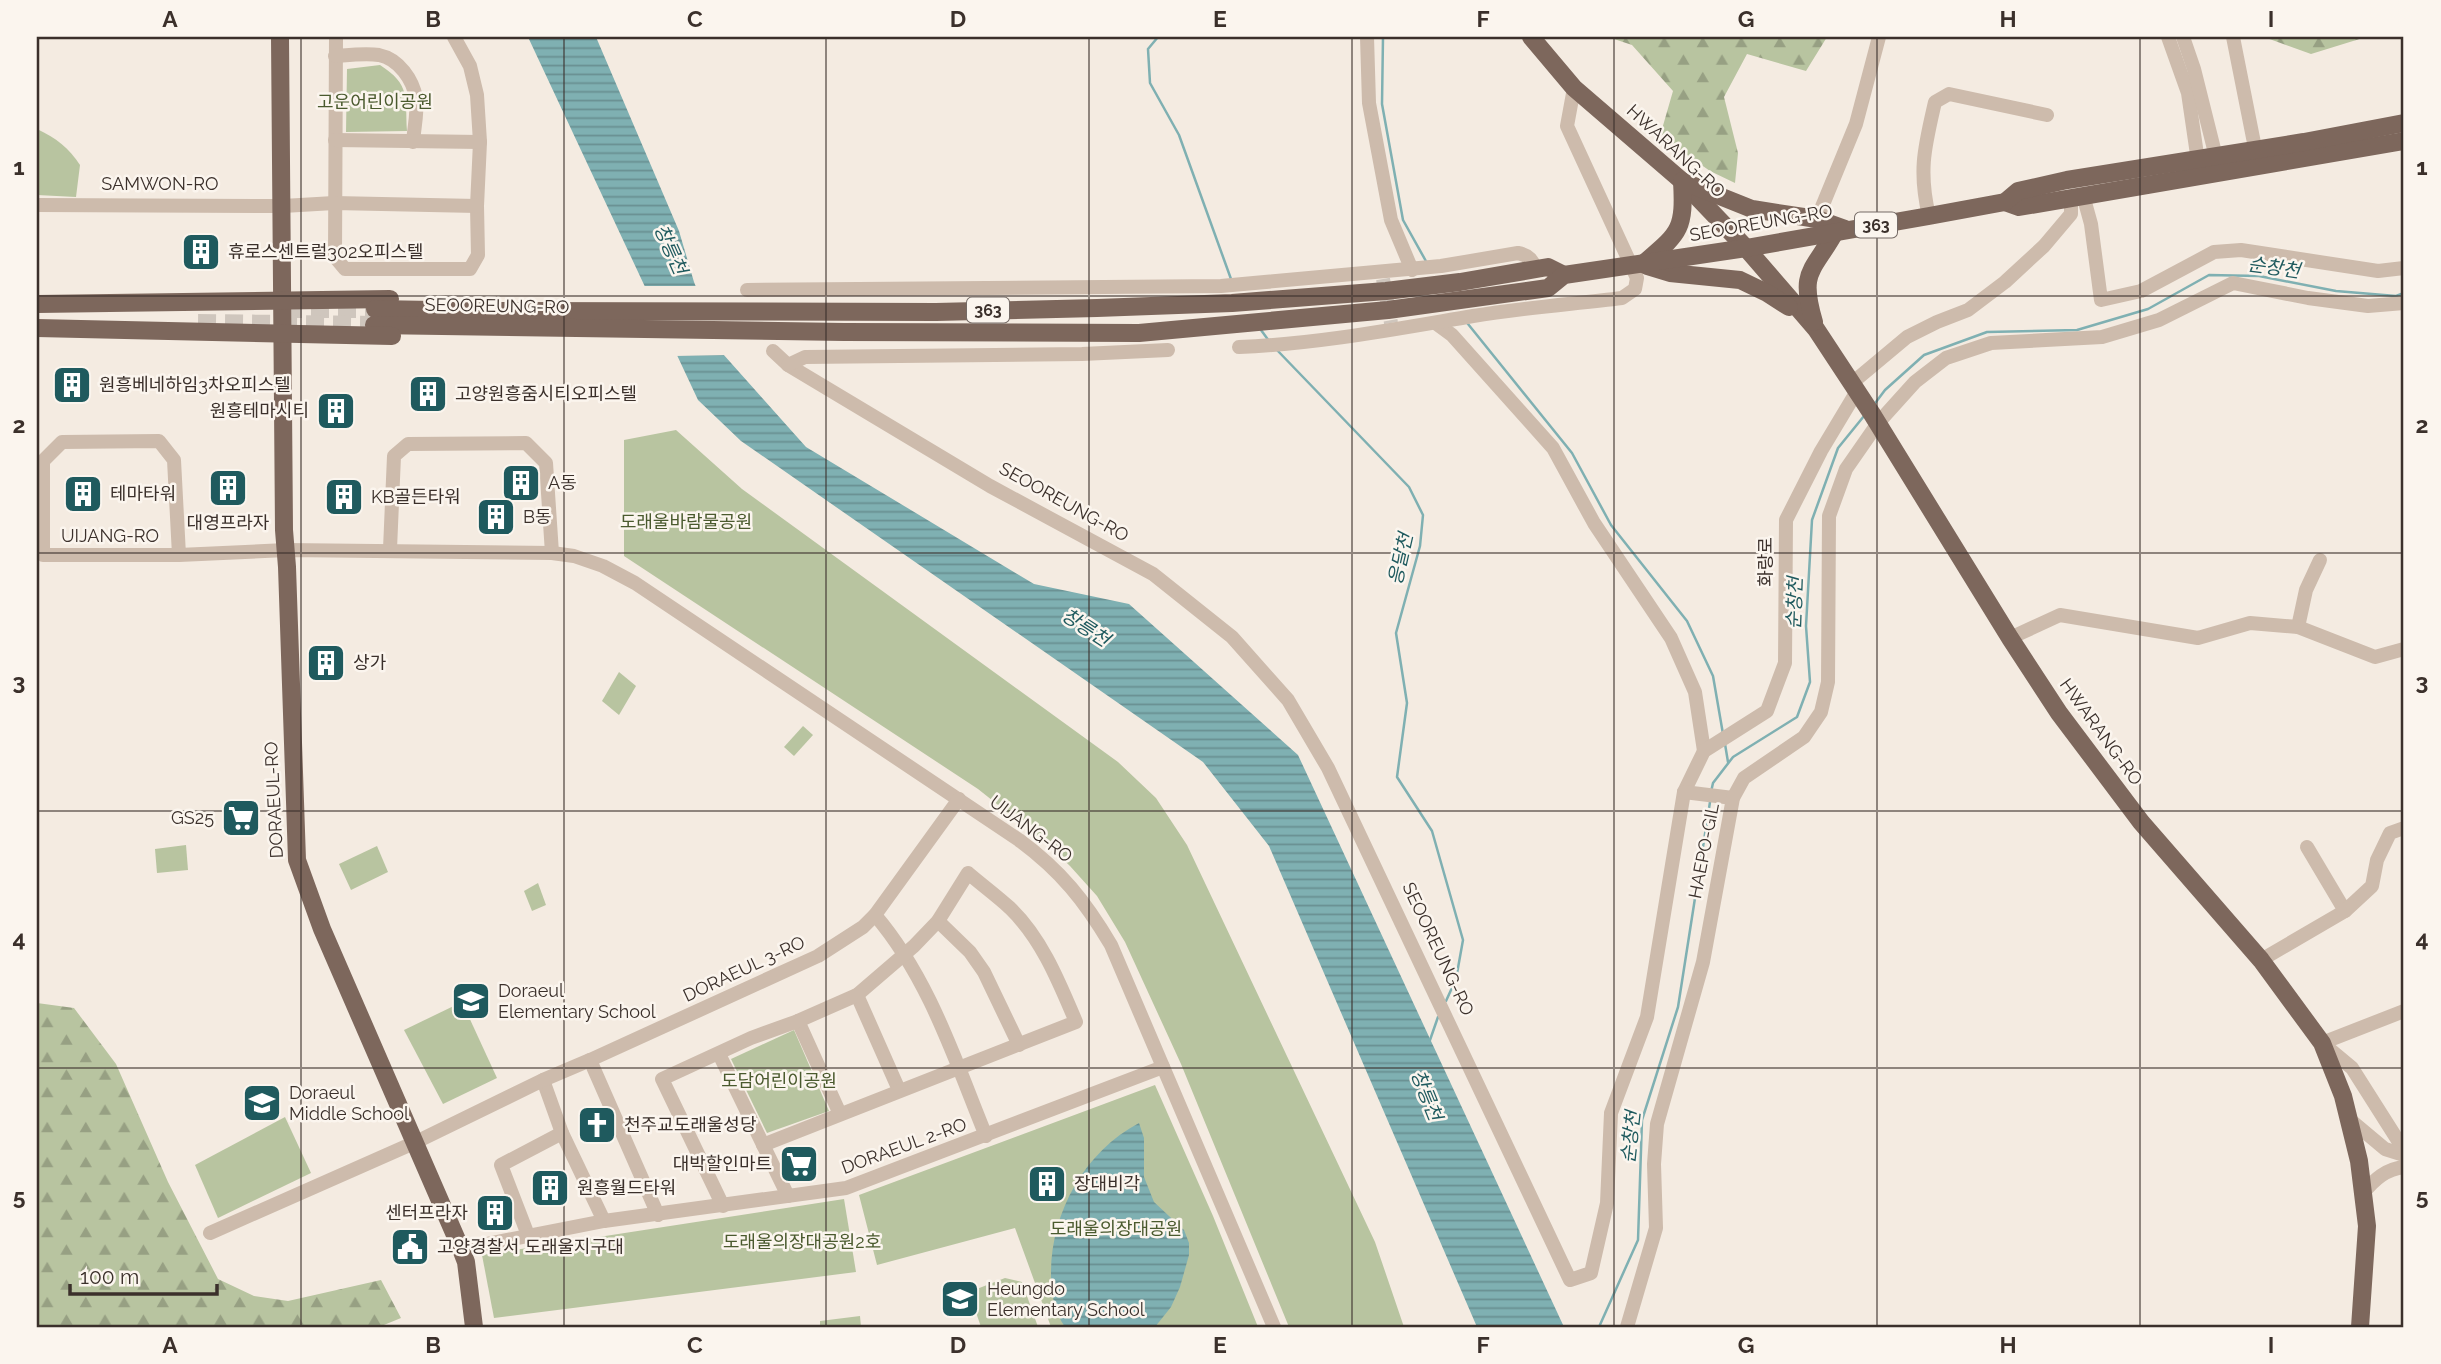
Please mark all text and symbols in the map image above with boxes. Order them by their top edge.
text: A [162,5,178,32]
text: B [425,5,441,32]
text: C [687,5,703,32]
text: D [950,5,966,32]
text: E [1213,5,1227,32]
text: F [1476,5,1490,32]
text: G [1738,5,1754,32]
text: H [1999,5,2017,32]
text: I [2268,5,2274,32]
park label: 고운어린이공원 [317,91,433,112]
street label: HWARANG-RO [1623,100,1730,202]
text: 1 [13,153,25,180]
text: 1 [2416,153,2428,180]
street label: SAMWON-RO [101,173,219,194]
street label: SEOOREUNG-RO [1688,200,1834,245]
road number: 363 [1855,213,1897,238]
water label: 창릉천 [650,221,692,279]
building icon: 휴로스센트럴302오피스텔 [180,231,222,273]
place label: 휴로스센트럴302오피스텔 [228,241,424,262]
water label: 순창천 [2246,252,2303,282]
street label: SEOOREUNG-RO [425,294,569,317]
road number: 363 [967,298,1009,322]
building icon: 원흥베네하임3차오피스텔 [51,364,93,406]
building icon: 고양원흥줌시티오피스텔 [407,373,449,415]
place label: 원흥베네하임3차오피스텔 [99,374,291,395]
place label: 고양원흥줌시티오피스텔 [455,383,637,404]
building icon: 원흥테마시티 [315,390,357,432]
place label: 원흥테마시티 [210,400,309,421]
text: 2 [13,411,25,438]
text: 2 [2416,411,2428,438]
street label: SEOOREUNG-RO [996,457,1133,546]
building icon: A동 [500,462,542,504]
building icon: 대영프라자 [207,467,249,509]
place label: A동 [548,472,577,493]
building icon: 테마타워 [62,473,104,515]
building icon: KB골든타워 [323,476,365,518]
place label: 테마타워 [110,483,176,504]
place label: KB골든타워 [371,486,461,507]
building icon: B동 [475,496,517,538]
place label: B동 [523,506,552,527]
park label: 도래울바람물공원 [620,511,752,532]
place label: 대영프라자 [187,512,270,533]
street label: UIJANG-RO [61,525,159,546]
water label: 응달천 [1383,530,1417,587]
street label: 화랑로 [1755,537,1776,587]
water label: 순창천 [1782,575,1806,630]
water label: 창릉천 [1058,603,1115,651]
building icon: 상가 [305,642,347,684]
place label: 상가 [353,652,387,673]
text: 3 [13,668,25,695]
text: 3 [2416,668,2428,695]
street label: HWARANG-RO [2056,674,2147,789]
street label: DORAEUL-RO [260,741,287,859]
street label: UIJANG-RO [986,791,1077,867]
supermarket icon: GS25 [220,797,262,839]
street label: HAEPO-GIL [1684,801,1723,900]
place label: GS25 [171,807,214,828]
street label: SEOOREUNG-RO [1398,879,1479,1019]
text: 4 [12,925,26,952]
text: 4 [2415,925,2429,952]
street label: DORAEUL 3-RO [680,931,808,1006]
school or university icon: Doraeul Elementary School [450,980,492,1022]
place label: Doraeul Elementary School [498,980,656,1022]
water label: 창릉천 [1407,1067,1448,1125]
park label: 도담어린이공원 [721,1070,837,1091]
school or university icon: Doraeul Middle School [241,1082,283,1124]
place label: Doraeul Middle School [289,1082,409,1124]
church icon: 천주교도래울성당 [576,1104,618,1146]
water label: 순창천 [1616,1108,1644,1164]
street label: DORAEUL 2-RO [838,1113,969,1178]
place label: 천주교도래울성당 [624,1114,756,1135]
supermarket icon: 대박할인마트 [778,1143,820,1185]
place label: 대박할인마트 [673,1153,772,1174]
building icon: 장대비각 [1026,1163,1068,1205]
building icon: 원흥월드타워 [529,1167,571,1209]
place label: 장대비각 [1074,1173,1140,1194]
place label: 원흥월드타워 [577,1177,676,1198]
text: 5 [13,1183,26,1210]
text: 5 [2416,1183,2429,1210]
building icon: 센터프라자 [474,1192,516,1234]
place label: 센터프라자 [385,1202,468,1223]
park label: 도래울의장대공원 [1050,1218,1182,1239]
public building icon: 고양경찰서 도래울지구대 [389,1226,431,1268]
park label: 도래울의장대공원2호 [723,1231,881,1252]
place label: 고양경찰서 도래울지구대 [437,1236,624,1257]
scale bar [70,1252,217,1296]
text: 100 m [80,1264,139,1289]
school or university icon: Heungdo Elementary School [939,1278,981,1320]
place label: Heungdo Elementary School [987,1278,1145,1320]
text: A [162,1331,178,1358]
text: B [425,1331,441,1358]
text: C [687,1331,703,1358]
text: D [950,1331,966,1358]
text: E [1213,1331,1227,1358]
text: F [1476,1331,1490,1358]
text: G [1738,1331,1754,1358]
text: H [1999,1331,2017,1358]
text: I [2268,1331,2274,1358]

